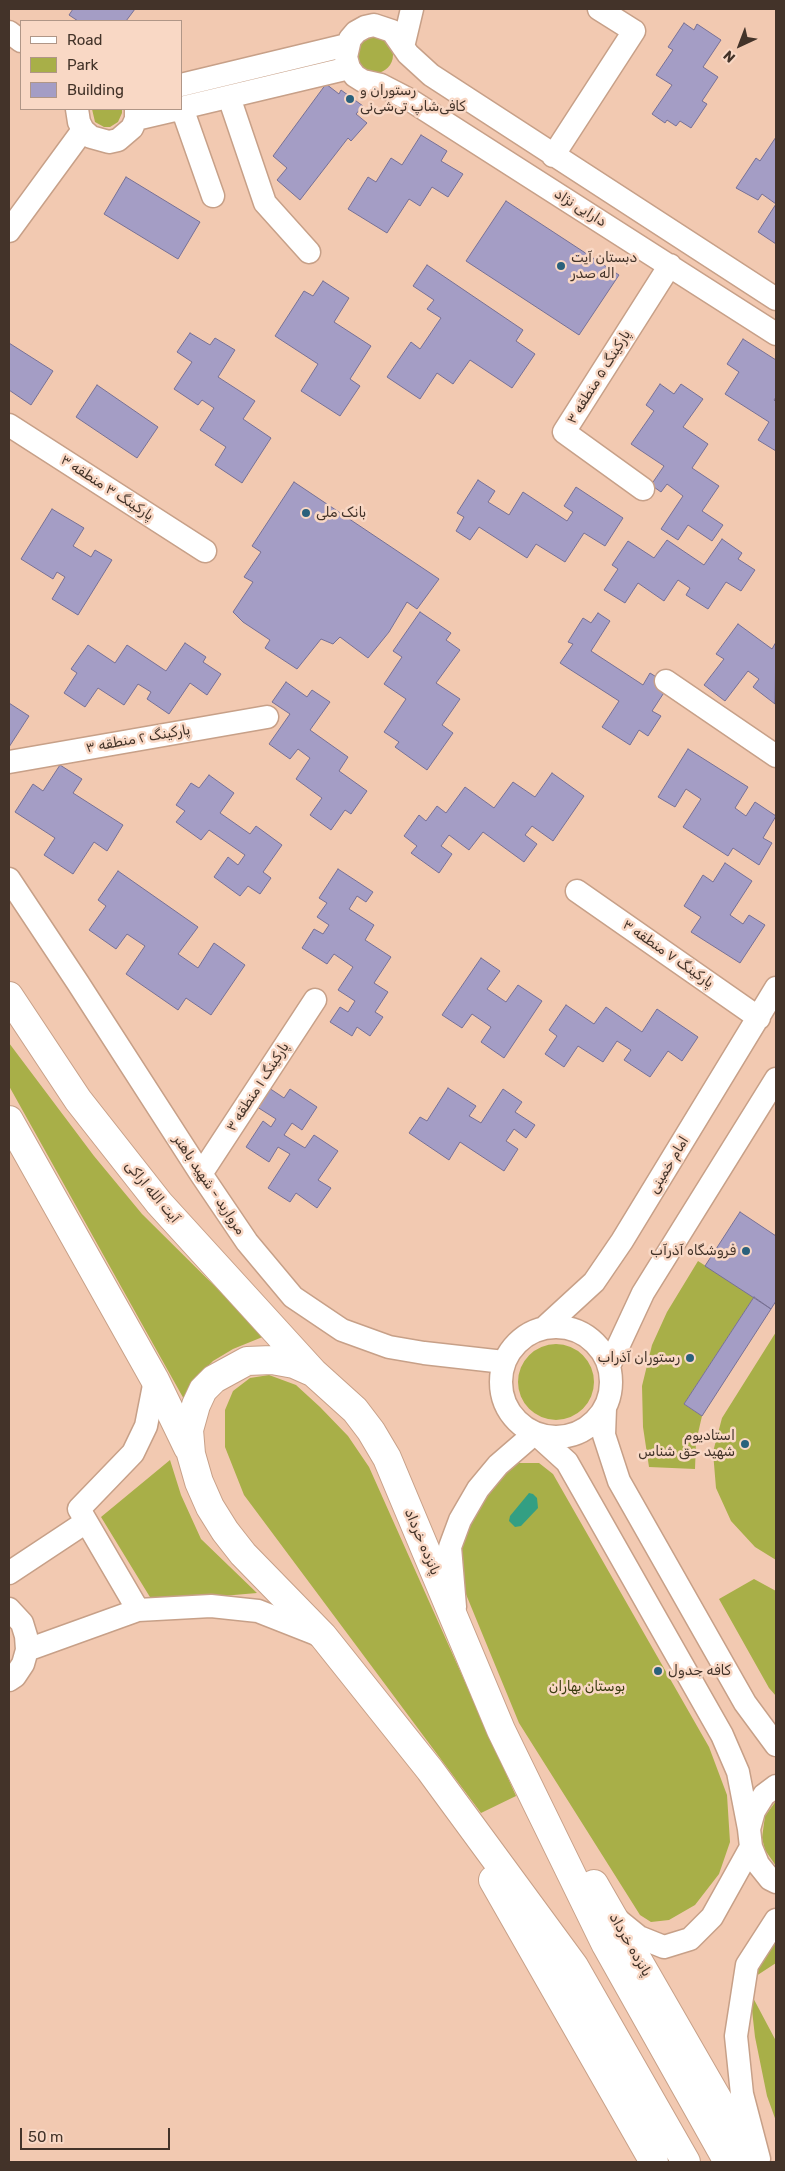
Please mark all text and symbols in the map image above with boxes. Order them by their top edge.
legend [20,20,182,110]
north arrow [715,20,765,70]
text: Road [67,31,103,49]
text: N [720,47,739,66]
text: Park [67,56,98,74]
text: Building [67,81,124,99]
place label: رستوران و کافی‌شاپ تی‌شی‌نی [360,83,466,115]
marker: رستوران و کافی‌شاپ تی‌شی‌نی [344,93,356,105]
street label: دارایی نژاد [551,185,609,231]
place label: دبستان آیت اله صدر [571,250,637,282]
marker: دبستان آیت اله صدر [555,260,567,272]
street label: پارکینگ ۵ منطقه ۳ [563,327,635,427]
street label: پارکینگ ۳ منطقه ۳ [57,452,157,524]
place label: بانک ملی [316,505,366,521]
marker: بانک ملی [300,507,312,519]
street label: پارکینگ ۲ منطقه ۳ [85,722,191,756]
street label: پارکینگ ۷ منطقه ۳ [619,916,717,992]
street label: پارکینگ ۱ منطقه ۳ [223,1039,293,1135]
street label: مروارید - شهید باهنر [169,1132,249,1238]
street label: امام خمینی [645,1133,693,1197]
street label: آیت الله اراکی [121,1157,183,1227]
place label: فروشگاه آذرآب [650,1243,736,1259]
marker: فروشگاه آذرآب [740,1245,752,1257]
place label: رستوران آذراب [597,1350,680,1366]
marker: رستوران آذراب [684,1352,696,1364]
place label: استادیوم شهید حق شناس [638,1428,735,1460]
marker: استادیوم شهید حق شناس [739,1438,751,1450]
street label: پانزده خرداد [401,1506,443,1578]
place label: کافه جدول [668,1663,731,1679]
marker: کافه جدول [652,1665,664,1677]
park label: بوستان بهاران [549,1679,625,1695]
street label: پانزده خرداد [605,1910,655,1980]
scale bar [22,2118,172,2150]
text: 50 m [28,2128,63,2146]

